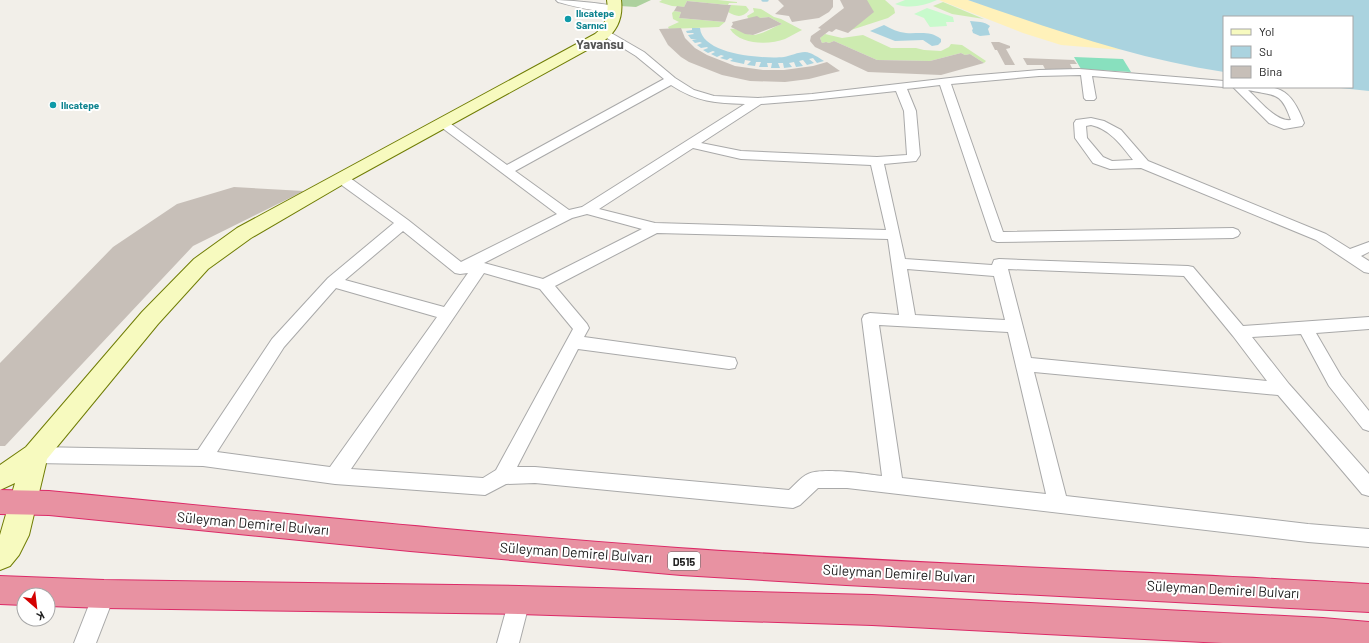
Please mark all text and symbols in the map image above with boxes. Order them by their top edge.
place label: Ilıcatepe Sarnıcı [576,7,615,31]
marker: Ilıcatepe Sarnıcı [563,14,573,24]
legend [1223,16,1353,88]
text: Yol [1259,24,1274,38]
district label: Yavansu [576,36,624,52]
text: Su [1259,44,1272,58]
text: Bina [1259,64,1282,78]
place label: Ilıcatepe [61,99,100,111]
marker: Ilıcatepe [48,100,58,110]
street label: Süleyman Demirel Bulvarı [176,508,330,538]
street label: Süleyman Demirel Bulvarı [499,538,653,566]
road number: D515 [668,552,700,570]
street label: Süleyman Demirel Bulvarı [822,561,976,585]
street label: Süleyman Demirel Bulvarı [1146,577,1300,601]
north arrow [16,587,56,627]
text: K [35,609,47,624]

